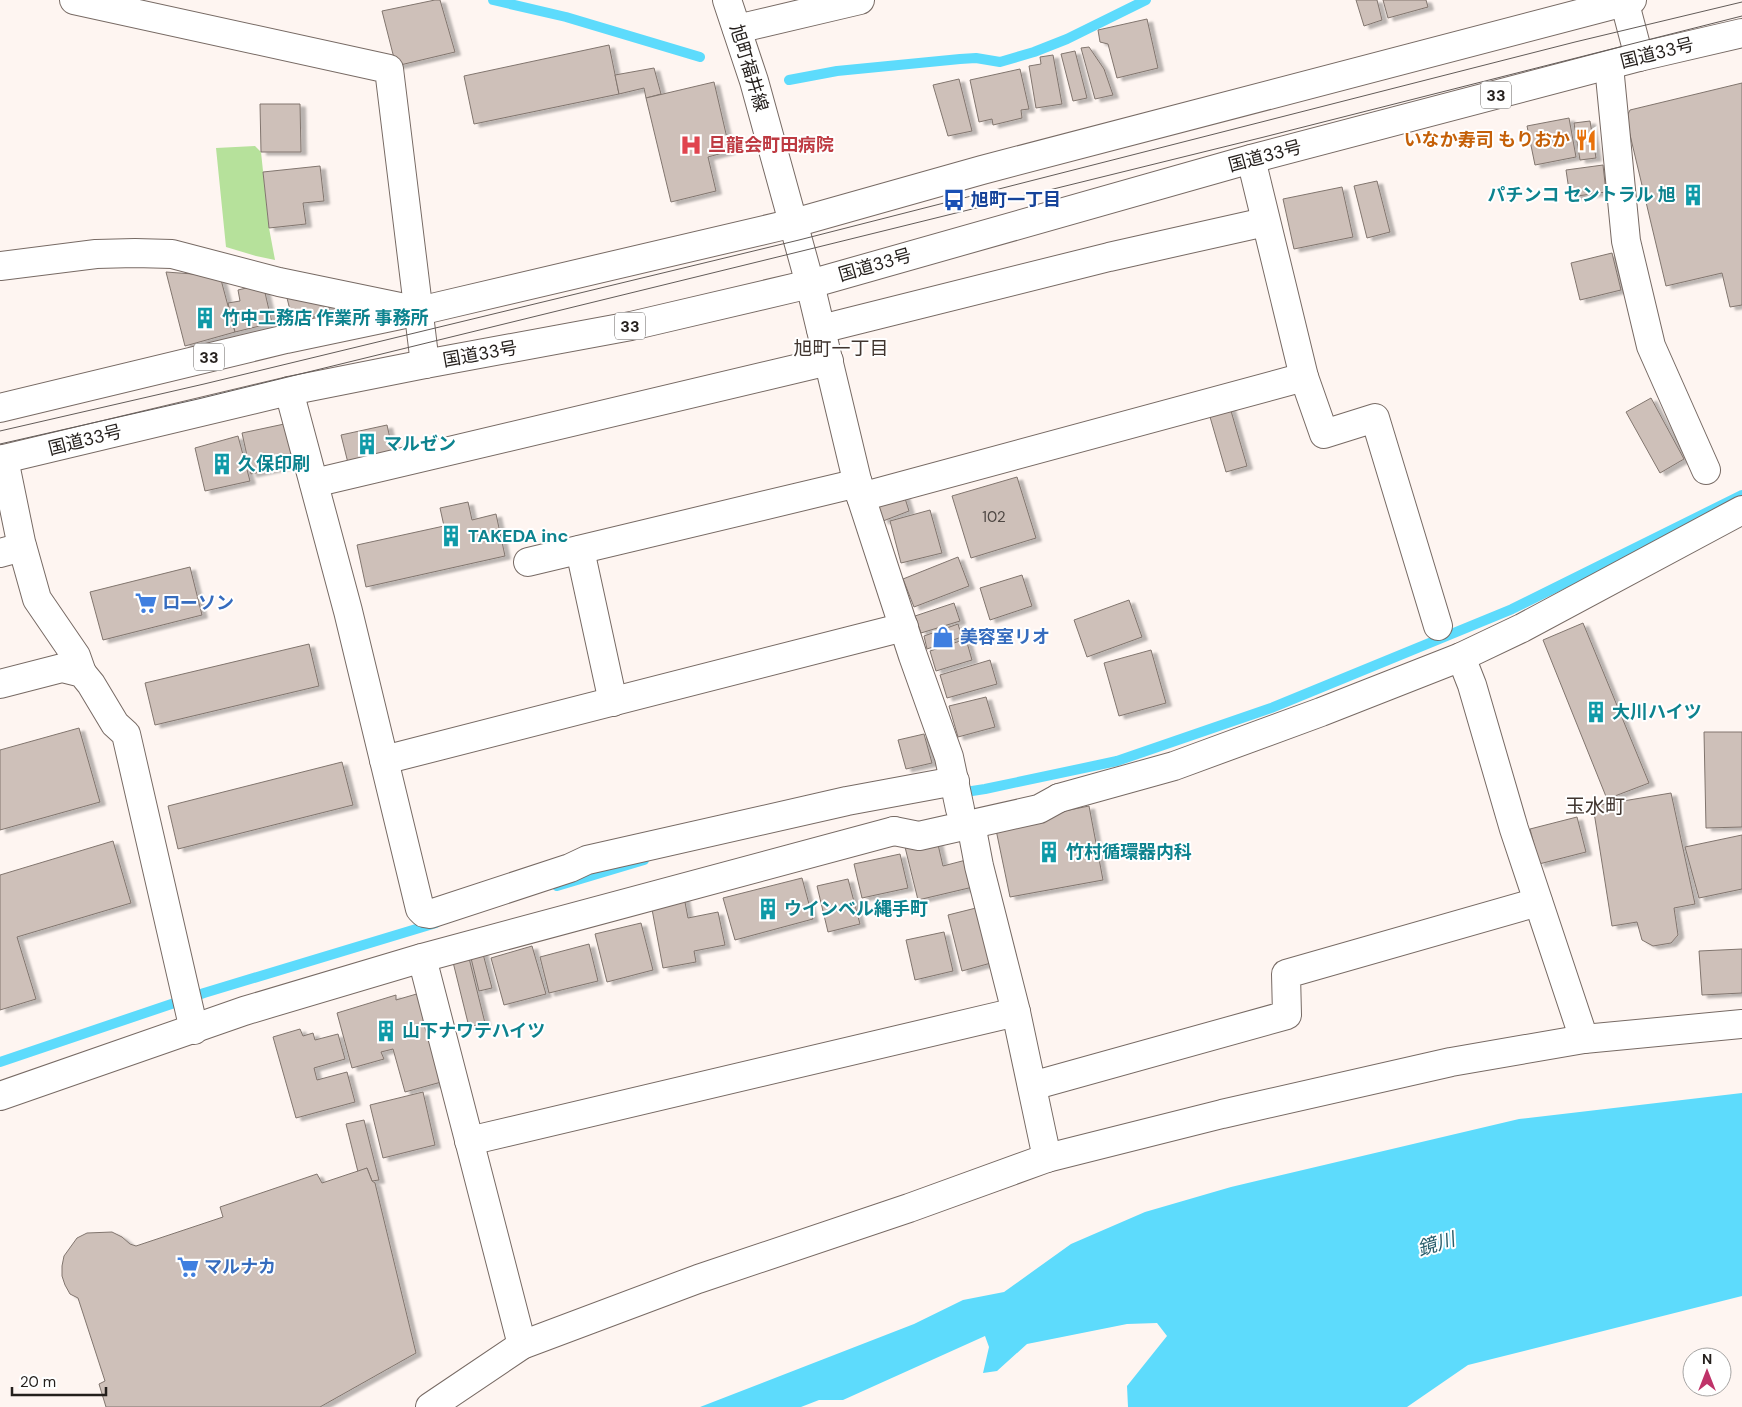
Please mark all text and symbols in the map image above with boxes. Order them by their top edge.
street label: 旭町福井線 [724,21,774,115]
street label: 国道33号 [1618,32,1696,74]
road number: 33 [1481,82,1511,108]
restaurant icon: いなか寿司 もりおか [1573,127,1599,153]
place label: いなか寿司 もりおか [1404,128,1570,152]
hospital icon: 旦龍会町田病院 [678,132,704,158]
place label: 旦龍会町田病院 [708,133,834,157]
street label: 国道33号 [1226,135,1304,177]
building icon: パチンコ セントラル 旭 [1680,182,1706,208]
place label: パチンコ セントラル 旭 [1488,183,1676,207]
bus stop icon: 旭町一丁目 [941,187,967,213]
place label: 旭町一丁目 [971,188,1061,212]
street label: 国道33号 [836,243,914,287]
building icon: 竹中工務店 作業所 事務所 [192,305,218,331]
place label: 竹中工務店 作業所 事務所 [222,306,428,330]
road number: 33 [615,312,645,340]
street label: 国道33号 [441,336,519,372]
district label: 旭町一丁目 [793,336,889,361]
road number: 33 [194,344,224,371]
street label: 国道33号 [46,419,124,461]
building icon: マルゼン [354,431,380,457]
place label: マルゼン [384,432,456,456]
building icon: 久保印刷 [209,451,235,477]
place label: 久保印刷 [238,452,310,476]
house number: 102 [982,507,1006,527]
building icon: TAKEDA inc [438,523,464,549]
place label: TAKEDA inc [468,524,568,548]
supermarket icon: ローソン [133,590,159,616]
place label: ローソン [162,591,234,615]
shop icon: 美容室リオ [930,624,956,650]
place label: 美容室リオ [960,625,1050,649]
building icon: 大川ハイツ [1583,699,1609,725]
place label: 大川ハイツ [1612,700,1702,724]
district label: 玉水町 [1565,793,1625,819]
building icon: 竹村循環器内科 [1036,839,1062,865]
place label: 竹村循環器内科 [1066,840,1192,864]
building icon: ウインベル縄手町 [755,896,781,922]
place label: ウインベル縄手町 [784,897,928,921]
building icon: 山下ナワテハイツ [373,1018,399,1044]
place label: 山下ナワテハイツ [402,1019,545,1043]
water label: 鏡川 [1414,1226,1460,1262]
supermarket icon: マルナカ [175,1254,201,1280]
place label: マルナカ [204,1255,276,1279]
north arrow [1682,1347,1732,1397]
text: N [1702,1350,1712,1368]
scale bar [12,1364,106,1396]
text: 20 m [20,1372,56,1392]

